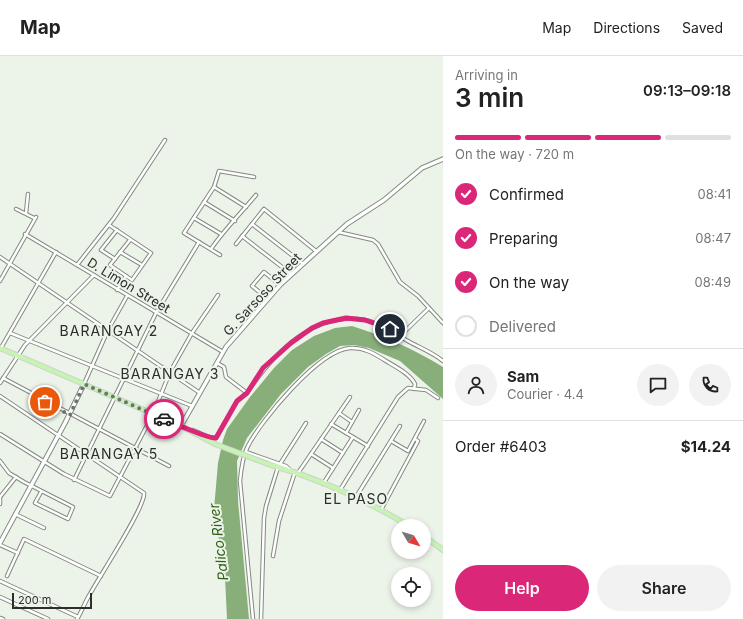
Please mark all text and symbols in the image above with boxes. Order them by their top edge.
text: Map [20,16,61,39]
text: Map [542,19,571,36]
text: Directions [593,19,660,36]
text: Saved [682,19,723,36]
text: Arriving in [455,67,518,83]
text: 09:13–09:18 [643,81,731,100]
text: 3 min [455,82,524,113]
text: On the way · 720 m [455,146,574,162]
icon: check [455,183,477,205]
text: Confirmed [489,185,564,204]
text: 08:41 [698,186,731,202]
icon: check [455,227,477,249]
text: Preparing [489,229,558,248]
text: 08:47 [695,230,731,246]
street label: G. Sarsoso Street [220,249,304,339]
street label: D. Limon Street [85,254,173,316]
icon: check [455,271,477,293]
text: On the way [489,273,569,292]
text: 08:49 [695,274,731,290]
pin [373,312,407,346]
text: Delivered [489,317,556,336]
icon: home [379,318,401,340]
district label: BARANGAY 2 [60,322,158,339]
button: person [455,364,497,406]
button: chat [637,364,679,406]
button: phone [689,364,731,406]
district label: BARANGAY 3 [121,365,219,382]
text: Sam [507,367,539,386]
pin [28,385,62,419]
text: Courier · 4.4 [507,386,584,402]
icon: bag [34,391,56,413]
courier [144,399,184,439]
icon: car [153,408,175,430]
text: Order #6403 [455,437,547,456]
text: $14.24 [681,437,731,456]
district label: BARANGAY 5 [60,445,158,462]
district label: EL PASO [324,490,388,507]
water label: Palico River [205,502,231,582]
north arrow [391,519,431,559]
map controls [391,519,431,607]
button: Help [455,565,589,611]
button: Share [597,565,731,611]
button: locate [391,567,431,607]
scale bar [12,591,92,610]
text: 200 m [18,593,51,607]

